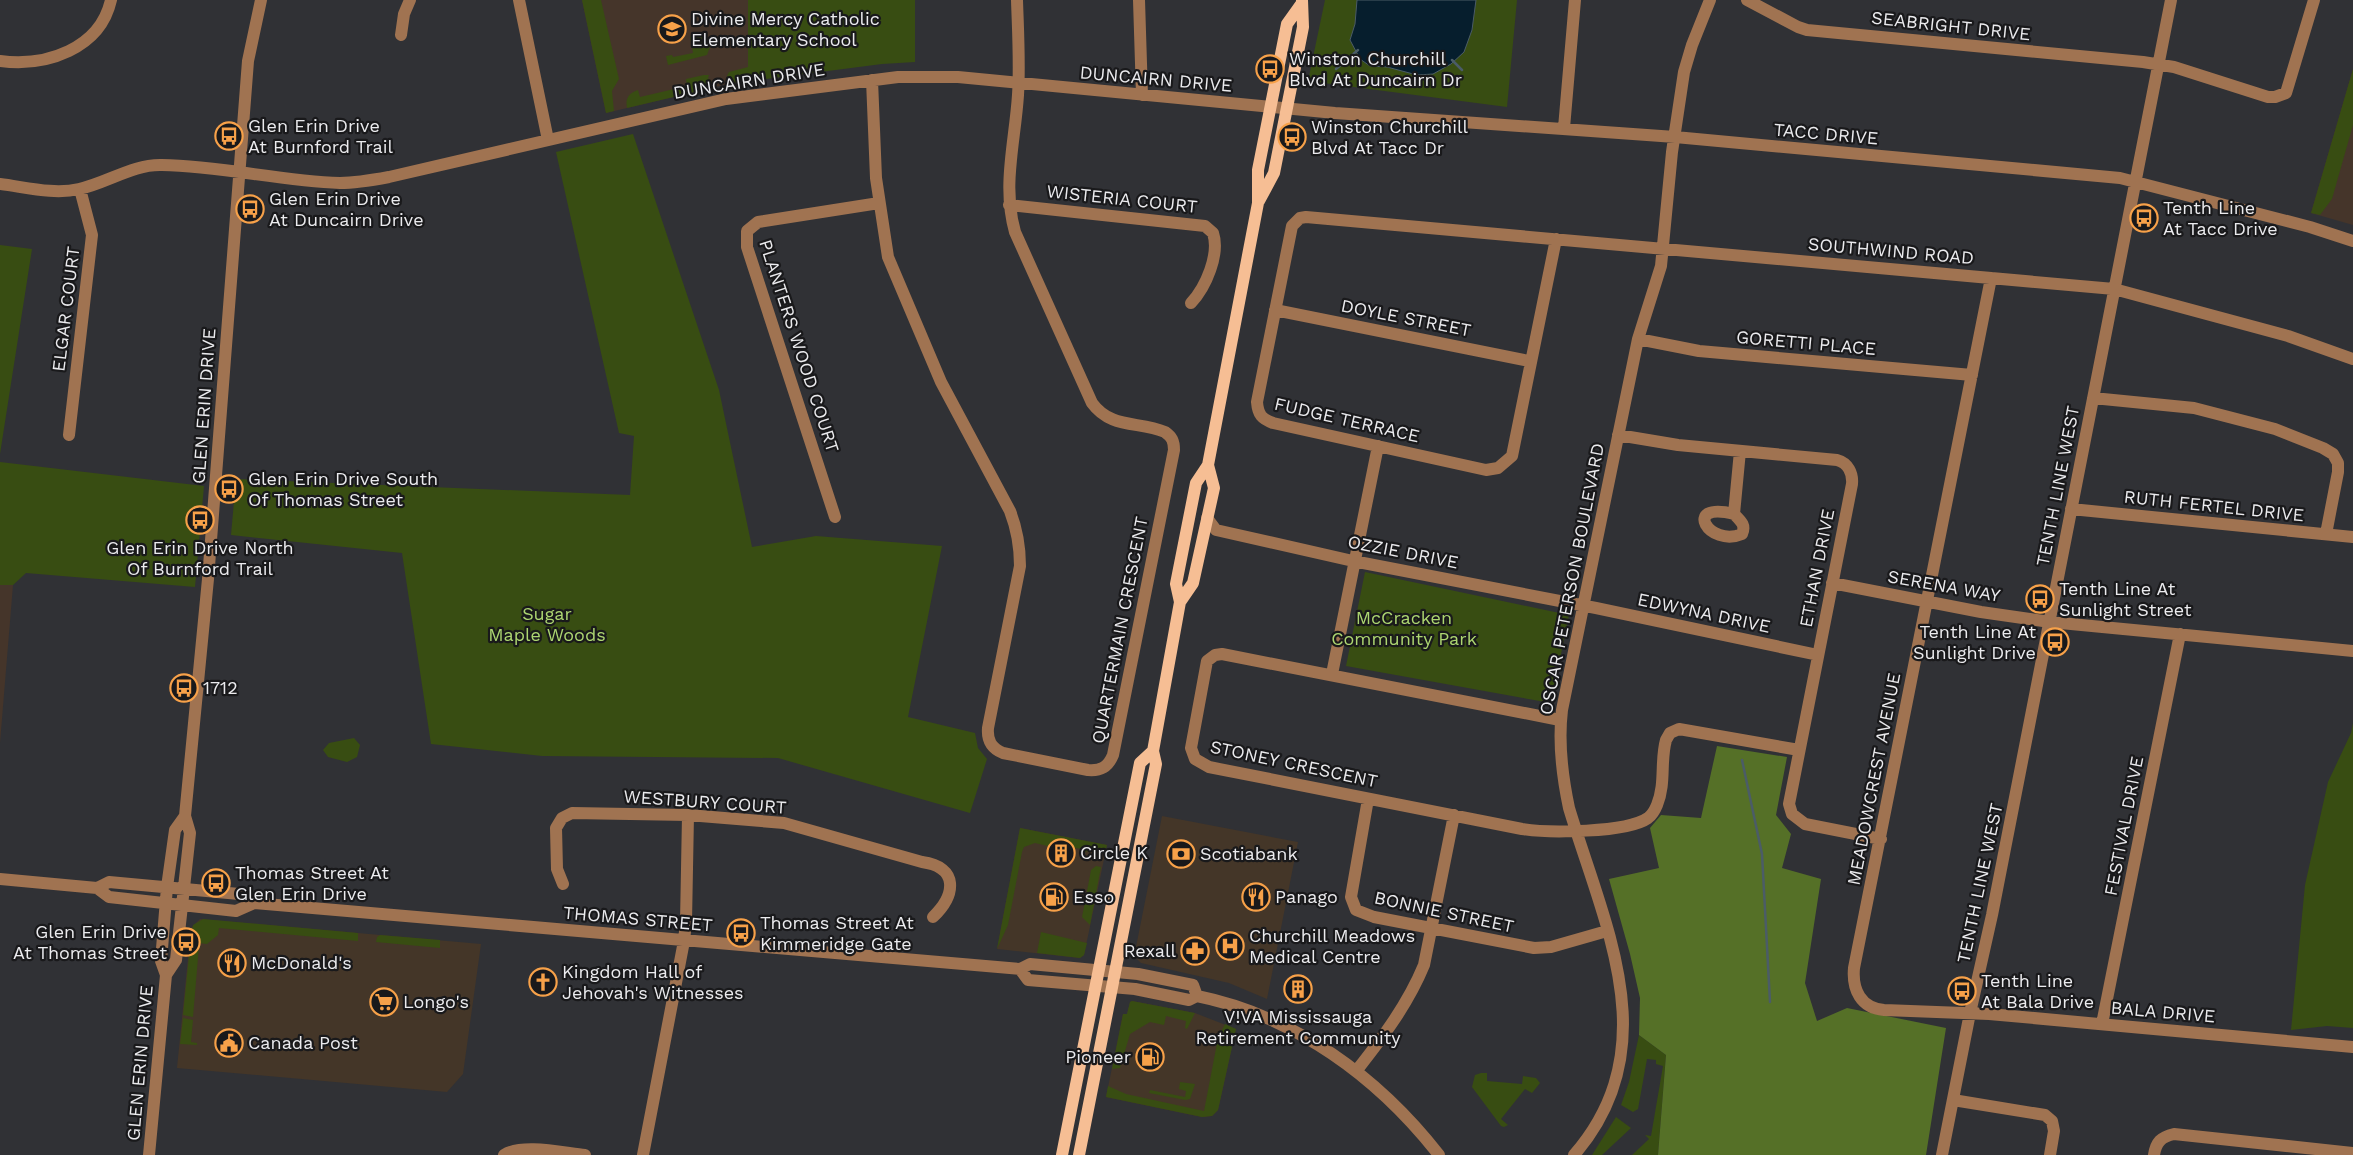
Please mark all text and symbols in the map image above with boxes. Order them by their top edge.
street label: SEABRIGHT DRIVE [1870,7,2032,44]
place label: Divine Mercy Catholic Elementary School [691,8,880,50]
school or university icon: Divine Mercy Catholic Elementary School [657,14,687,44]
place label: Winston Churchill Blvd At Duncairn Dr [1289,48,1462,90]
bus stop icon: Winston Churchill Blvd At Duncairn Dr [1255,54,1285,84]
street label: DUNCAIRN DRIVE [672,58,826,103]
street label: DUNCAIRN DRIVE [1079,61,1233,96]
place label: Glen Erin Drive At Burnford Trail [248,115,393,157]
place label: Winston Churchill Blvd At Tacc Dr [1311,116,1469,158]
street label: TACC DRIVE [1773,118,1879,149]
bus stop icon: Glen Erin Drive At Burnford Trail [214,121,244,151]
bus stop icon: Winston Churchill Blvd At Tacc Dr [1277,122,1307,152]
street label: WISTERIA COURT [1046,180,1199,217]
place label: Glen Erin Drive At Duncairn Drive [269,188,424,230]
bus stop icon: Glen Erin Drive At Duncairn Drive [235,194,265,224]
place label: Tenth Line At Tacc Drive [2163,197,2278,239]
bus stop icon: Tenth Line At Tacc Drive [2129,203,2159,233]
street label: SOUTHWIND ROAD [1807,233,1975,268]
street label: PLANTERS WOOD COURT [755,237,844,455]
street label: ELGAR COURT [47,245,84,373]
street label: DOYLE STREET [1339,295,1473,340]
street label: GORETTI PLACE [1735,326,1877,359]
street label: GLEN ERIN DRIVE [188,327,219,485]
street label: FUDGE TERRACE [1272,393,1422,446]
street label: TENTH LINE WEST [2032,404,2083,568]
street label: OSCAR PETERSON BOULEVARD [1535,441,1608,716]
place label: Glen Erin Drive South Of Thomas Street [248,468,438,510]
bus stop icon: Glen Erin Drive South Of Thomas Street [214,474,244,504]
street label: RUTH FERTEL DRIVE [2123,486,2305,525]
bus stop icon: Glen Erin Drive North Of Burnford Trail [185,505,215,535]
street label: ETHAN DRIVE [1795,507,1838,629]
street label: QUARTERMAIN CRESCENT [1087,514,1152,745]
street label: OZZIE DRIVE [1346,530,1460,573]
place label: Glen Erin Drive North Of Burnford Trail [106,537,294,579]
street label: SERENA WAY [1886,565,2003,606]
place label: Tenth Line At Sunlight Street [2059,578,2192,620]
bus stop icon: Tenth Line At Sunlight Street [2025,584,2055,614]
street label: EDWYNA DRIVE [1636,588,1773,637]
park label: Sugar Maple Woods [488,603,606,645]
park label: McCracken Community Park [1331,607,1477,649]
place label: Tenth Line At Sunlight Drive [1913,621,2036,663]
bus stop icon: Tenth Line At Sunlight Drive [2040,627,2070,657]
street label: MEADOWCREST AVENUE [1843,671,1904,887]
bus stop icon: 1712 [169,673,199,703]
place label: 1712 [203,677,238,698]
street label: STONEY CRESCENT [1208,736,1380,792]
street label: FESTIVAL DRIVE [2100,754,2147,898]
street label: WESTBURY COURT [623,785,787,818]
street label: TENTH LINE WEST [1952,801,2007,965]
building icon: Circle K [1046,838,1076,868]
bank icon: Scotiabank [1166,839,1196,869]
place label: Circle K [1080,842,1148,863]
place label: Scotiabank [1200,843,1298,864]
place label: Thomas Street At Glen Erin Drive [235,862,389,904]
bus stop icon: Thomas Street At Glen Erin Drive [201,868,231,898]
fuel station icon: Esso [1039,882,1069,912]
restaurant icon: Panago [1241,882,1271,912]
place label: Esso [1073,886,1114,907]
place label: Panago [1275,886,1338,907]
street label: BONNIE STREET [1372,886,1516,937]
street label: THOMAS STREET [562,902,714,936]
place label: Thomas Street At Kimmeridge Gate [760,912,914,954]
bus stop icon: Thomas Street At Kimmeridge Gate [726,918,756,948]
place label: Glen Erin Drive At Thomas Street [13,921,167,963]
place label: Churchill Meadows Medical Centre [1249,925,1415,967]
bus stop icon: Glen Erin Drive At Thomas Street [171,927,201,957]
hospital icon: Churchill Meadows Medical Centre [1215,931,1245,961]
pharmacy icon: Rexall [1180,936,1210,966]
place label: Rexall [1124,940,1176,961]
restaurant icon: McDonald's [217,948,247,978]
place label: McDonald's [251,952,352,973]
place label: Kingdom Hall of Jehovah's Witnesses [562,961,744,1003]
church icon: Kingdom Hall of Jehovah's Witnesses [528,967,558,997]
place label: Tenth Line At Bala Drive [1981,970,2094,1012]
building icon: V!VA Mississauga Retirement Community [1283,974,1313,1004]
bus stop icon: Tenth Line At Bala Drive [1947,976,1977,1006]
street label: GLEN ERIN DRIVE [122,984,157,1142]
supermarket icon: Longo's [369,987,399,1017]
place label: Longo's [403,991,469,1012]
street label: BALA DRIVE [2110,996,2216,1027]
place label: V!VA Mississauga Retirement Community [1195,1006,1401,1048]
public building icon: Canada Post [214,1028,244,1058]
place label: Canada Post [248,1032,358,1053]
fuel station icon: Pioneer [1135,1042,1165,1072]
place label: Pioneer [1065,1046,1131,1067]

